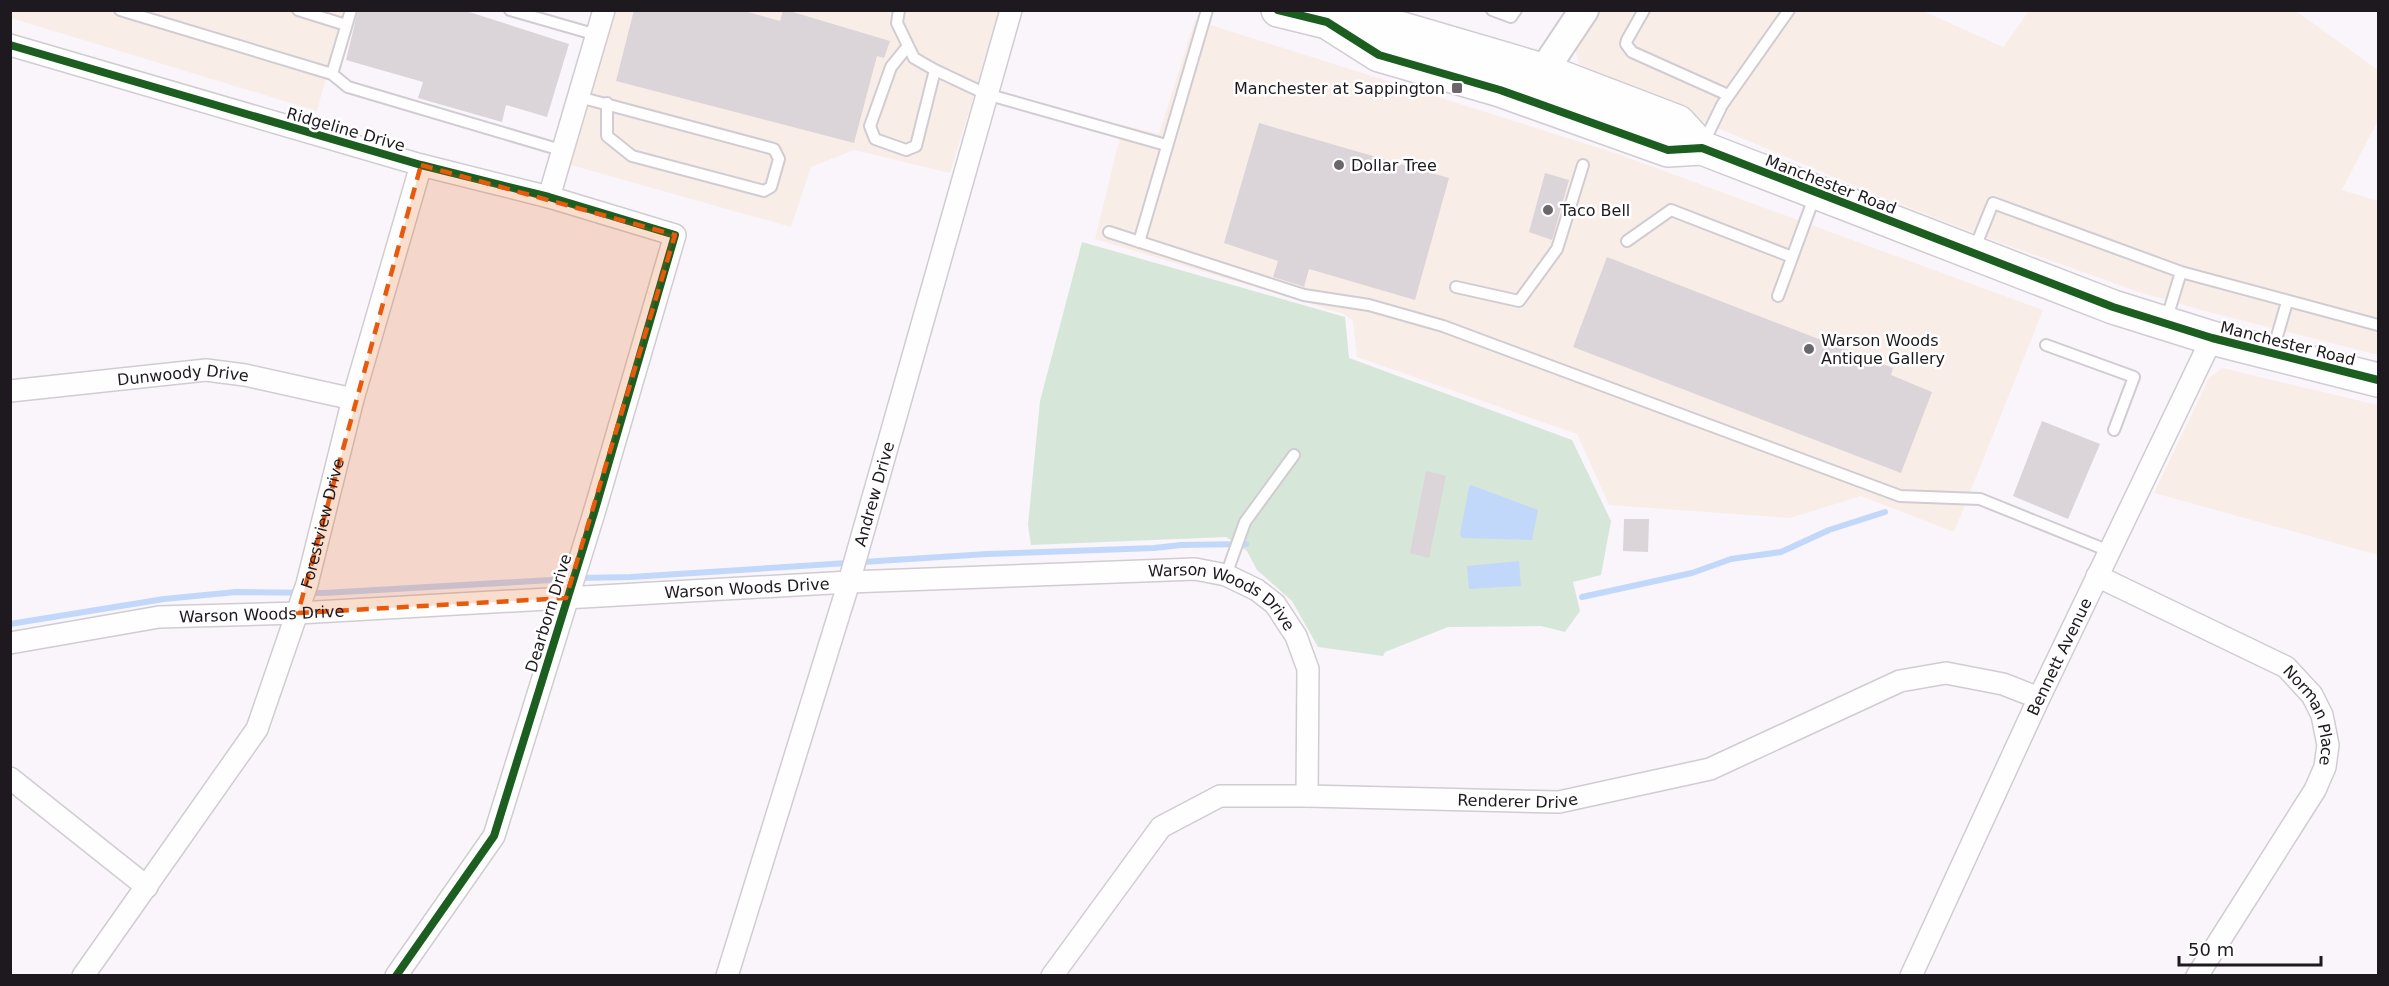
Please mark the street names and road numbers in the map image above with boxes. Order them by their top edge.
street label: Ridgeline Drive [284,103,407,155]
street label: Manchester Road [1763,151,1899,218]
street label: Manchester Road [2218,317,2358,369]
street label: Dunwoody Drive [116,361,250,389]
street label: Andrew Drive [851,439,898,549]
street label: Forestview Drive [297,456,348,591]
street label: Dearborn Drive [521,552,575,675]
street label: Warson Woods Drive [1148,560,1299,634]
street label: Warson Woods Drive [664,574,830,602]
street label: Bennett Avenue [2023,595,2096,719]
street label: Warson Woods Drive [179,601,345,626]
street label: Norman Place [2279,661,2337,767]
street label: Renderer Drive [1457,789,1580,812]

